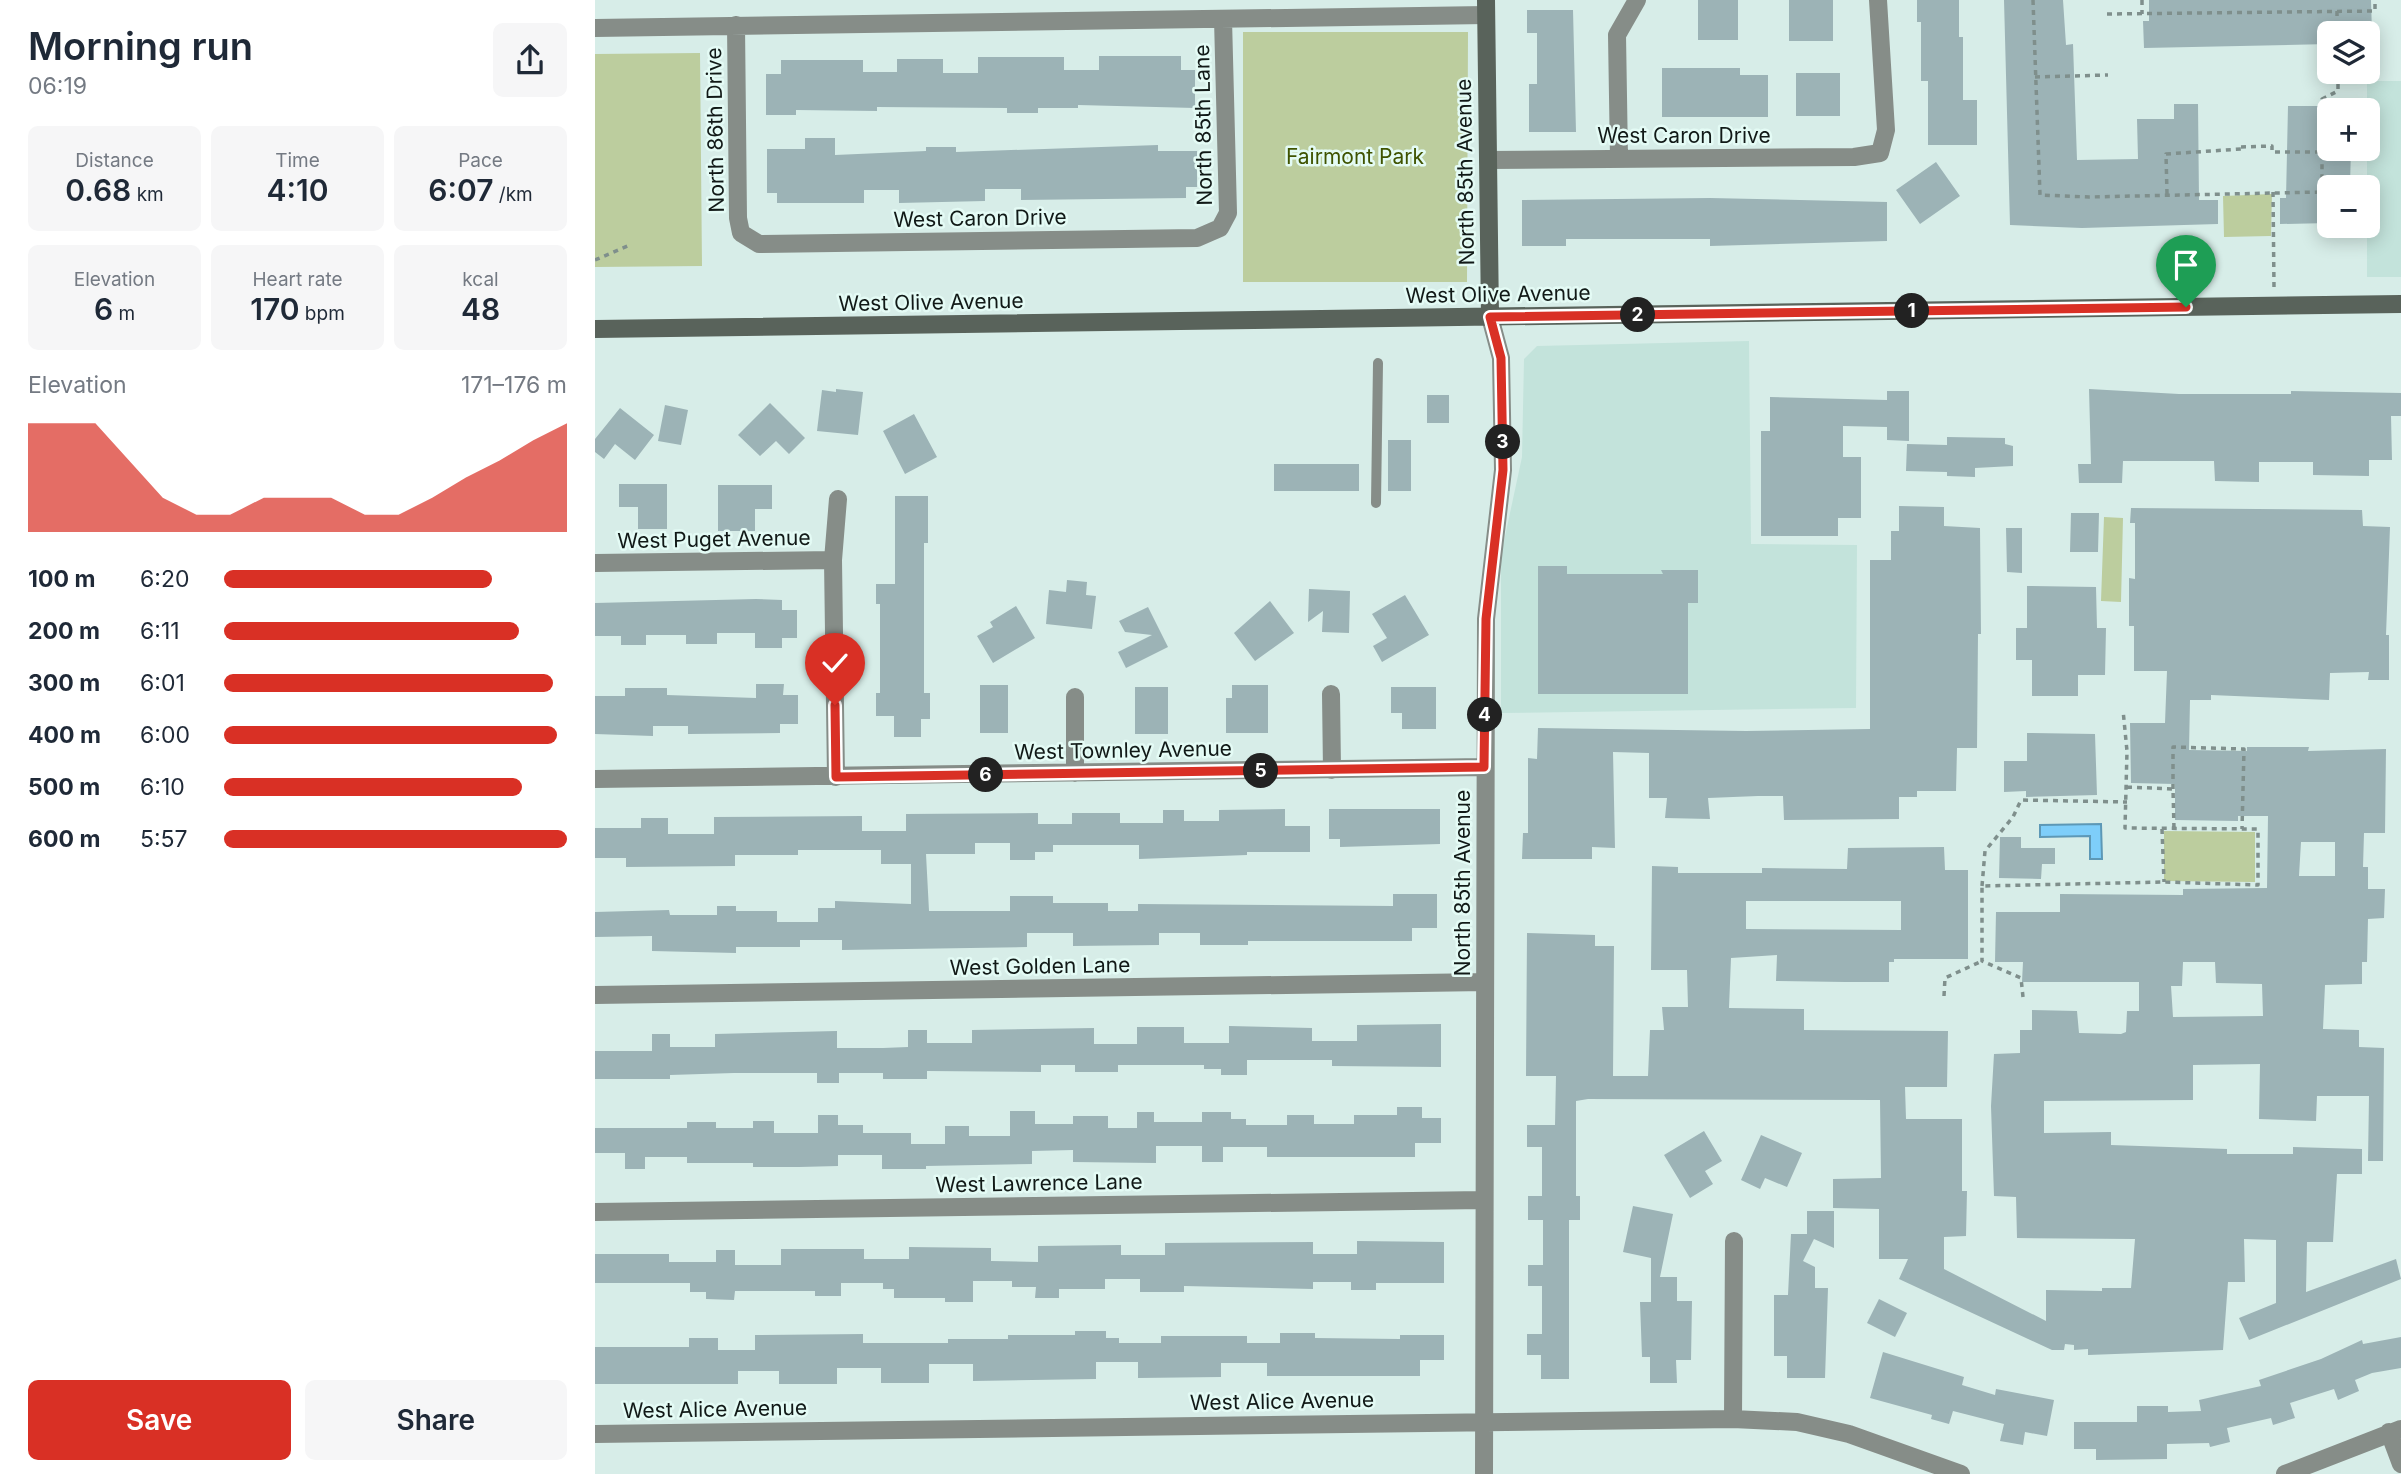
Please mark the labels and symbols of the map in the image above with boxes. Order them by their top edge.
street label: North 85th Lane [1189,44,1217,206]
street label: North 86th Drive [701,47,729,213]
street label: North 85th Avenue [1451,79,1479,265]
street label: West Caron Drive [1597,123,1771,148]
park label: Fairmont Park [1286,144,1425,169]
street label: West Caron Drive [893,204,1067,232]
pin [2156,235,2216,307]
street label: West Olive Avenue [1405,280,1591,308]
street label: West Olive Avenue [838,288,1024,316]
pin: 1 [1895,294,1929,328]
pin: 2 [1621,298,1655,332]
pin: 3 [1485,424,1521,460]
street label: West Puget Avenue [617,525,811,553]
pin [805,633,865,705]
pin: 4 [1467,698,1503,732]
street label: West Townley Avenue [1014,736,1232,764]
pin: 5 [1243,754,1279,788]
pin: 6 [969,758,1003,792]
street label: North 85th Avenue [1450,790,1475,976]
street label: West Golden Lane [949,952,1131,980]
street label: West Lawrence Lane [935,1169,1143,1197]
street label: West Alice Avenue [1190,1387,1374,1415]
street label: West Alice Avenue [623,1395,807,1423]

